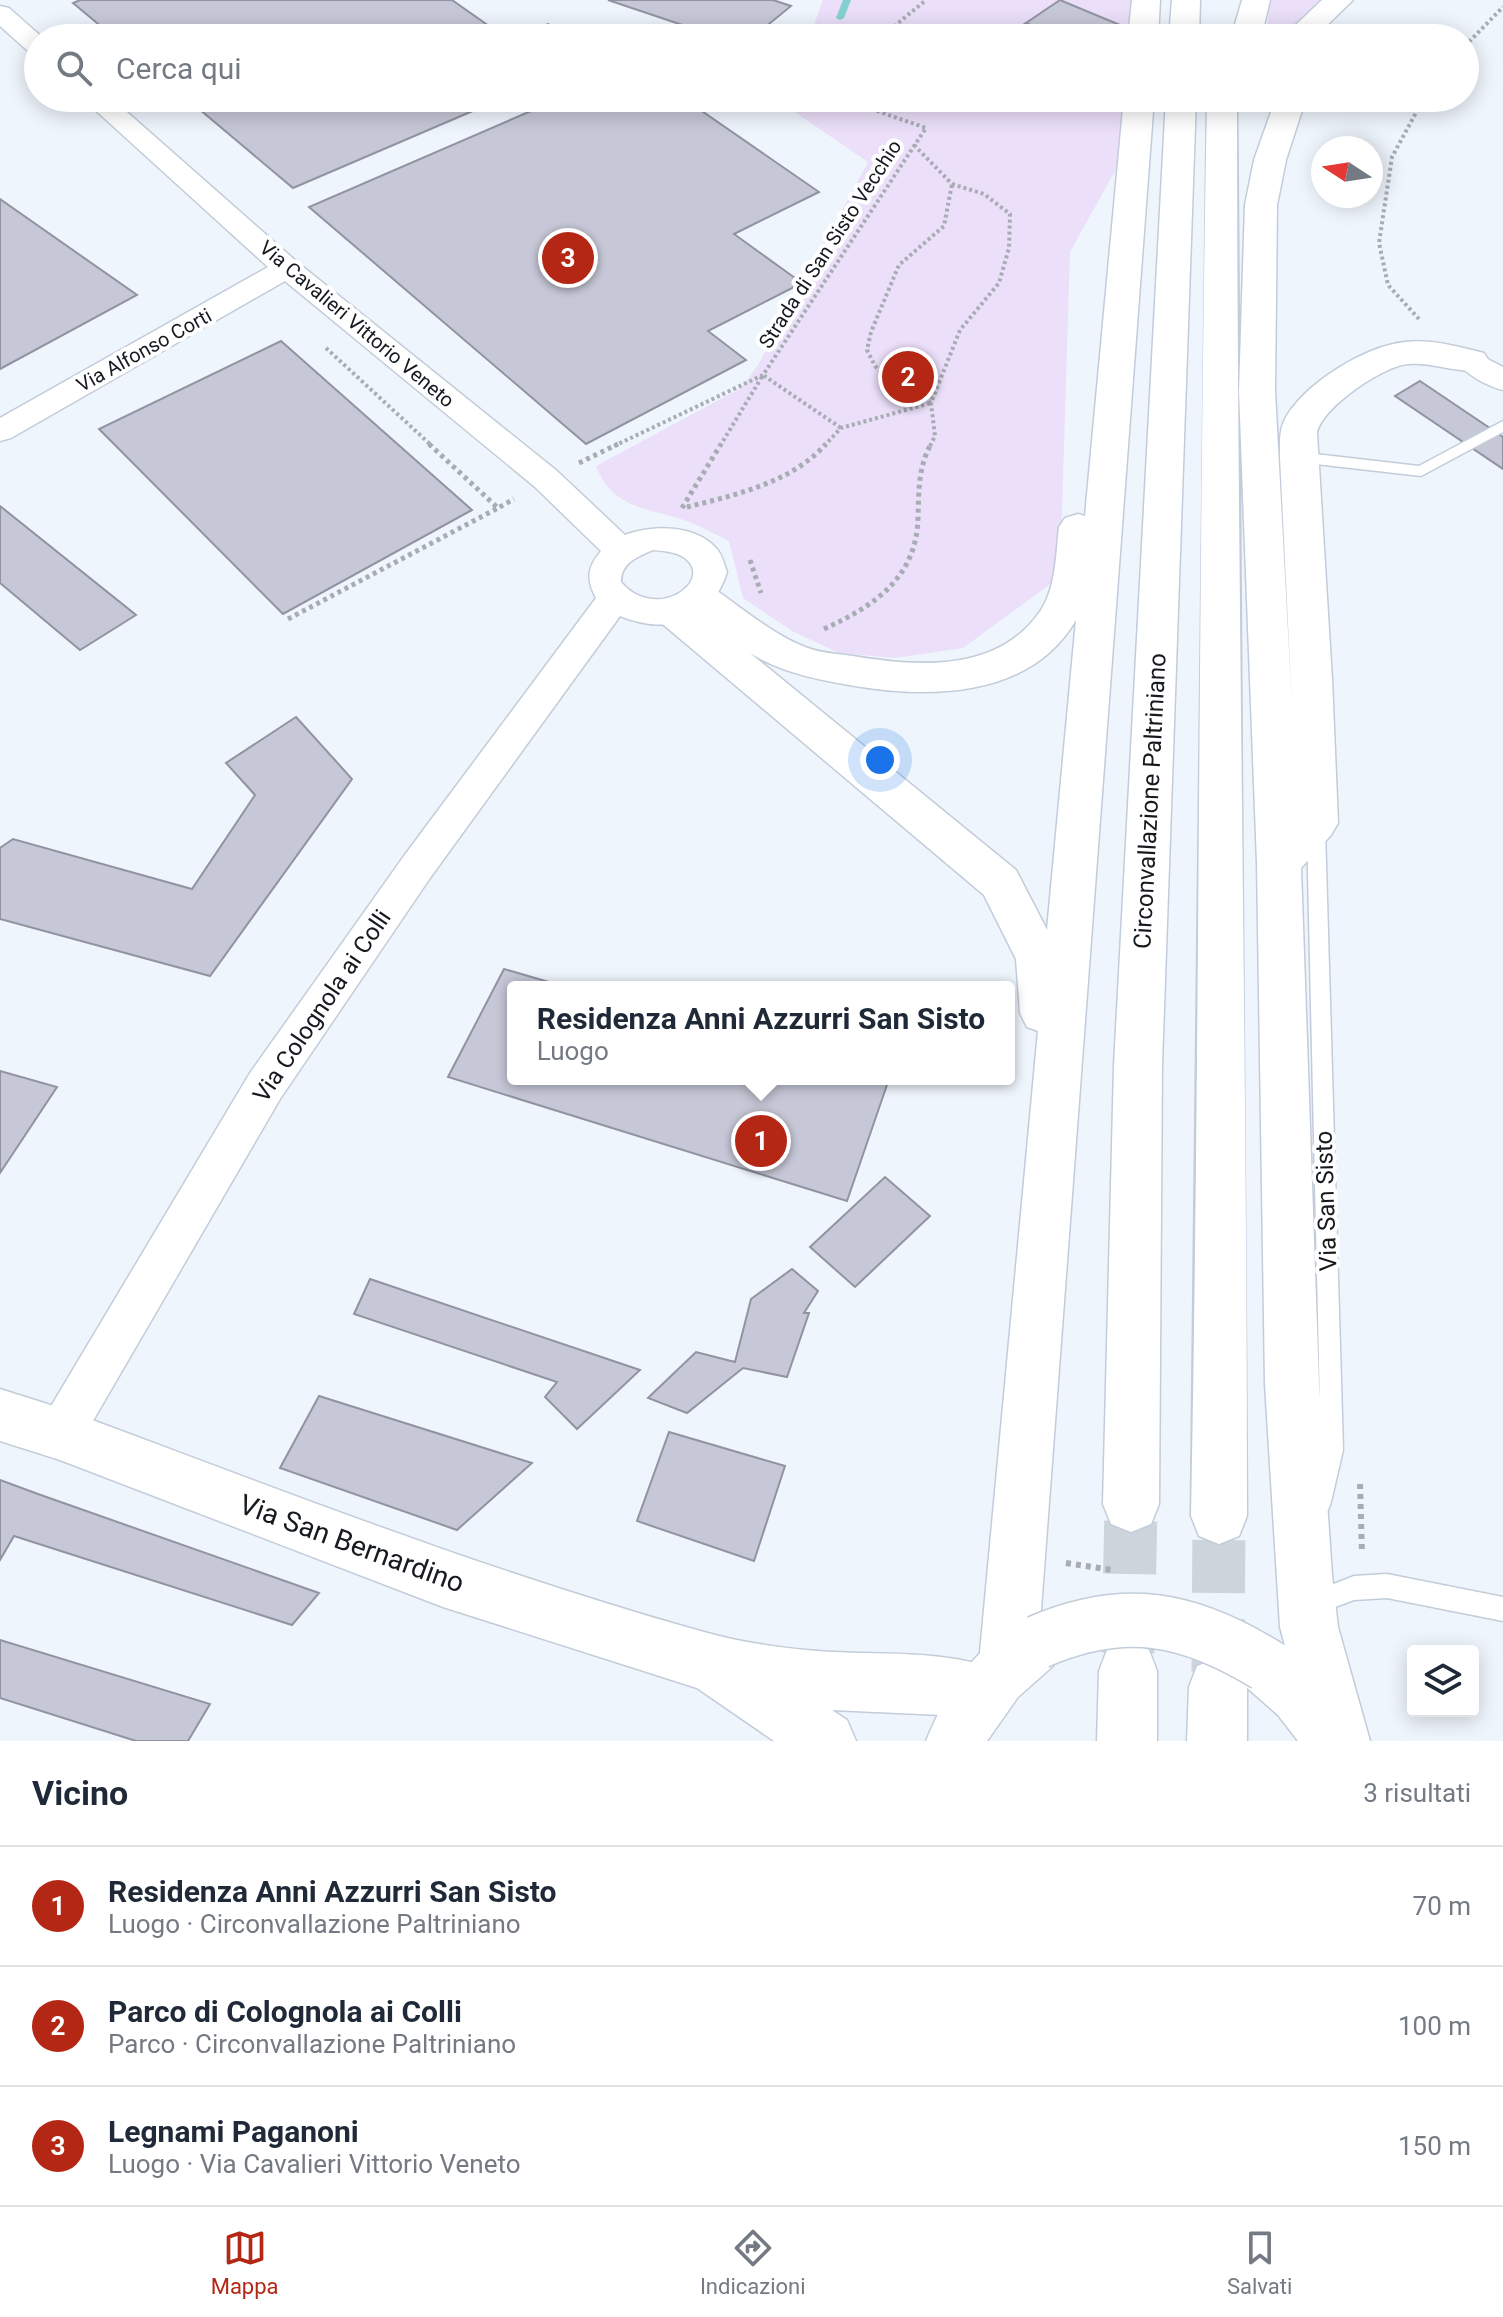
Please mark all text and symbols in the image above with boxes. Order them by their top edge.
search box [24,24,1479,112]
icon: search [52,46,96,90]
text: Cerca qui [116,51,242,86]
street label: Strada di San Sisto Vecchio [754,135,906,353]
north arrow [1311,136,1383,208]
pin: 3 [542,228,594,288]
street label: Via Cavalieri Vittorio Veneto [255,235,459,413]
street label: Via Alfonso Corti [72,303,216,397]
pin: 2 [882,347,934,407]
street label: Circonvallazione Paltriniano [1128,652,1172,950]
your location [860,740,900,780]
street label: Via Colognola ai Colli [247,905,397,1107]
popup [507,981,1015,1085]
text: Residenza Anni Azzurri San Sisto [537,1001,985,1036]
text: Luogo [537,1036,609,1066]
pin: 1 [735,1111,787,1171]
street label: Via San Sisto [1310,1130,1342,1272]
street label: Via San Bernardino [235,1487,469,1599]
map controls [1407,1645,1479,1717]
button: layers [1407,1645,1479,1717]
text: Vicino [32,1773,128,1813]
text: 3 risultati [1363,1778,1471,1808]
text: Residenza Anni Azzurri San Sisto [108,1874,557,1909]
text: 1 [51,1891,65,1921]
text: 70 m [1413,1891,1471,1921]
text: Luogo · Circonvallazione Paltriniano [108,1909,521,1939]
text: Parco di Colognola ai Colli [108,1994,462,2029]
text: 2 [51,2011,65,2041]
text: 100 m [1398,2011,1471,2041]
text: Parco · Circonvallazione Paltriniano [108,2029,516,2059]
text: Legnami Paganoni [108,2114,359,2149]
text: 3 [51,2131,65,2161]
text: 150 m [1398,2131,1471,2161]
text: Luogo · Via Cavalieri Vittorio Veneto [108,2149,521,2179]
tab: Mappa [211,2226,279,2299]
tab: Indicazioni [700,2226,806,2299]
tab: Salvati [1227,2226,1292,2299]

